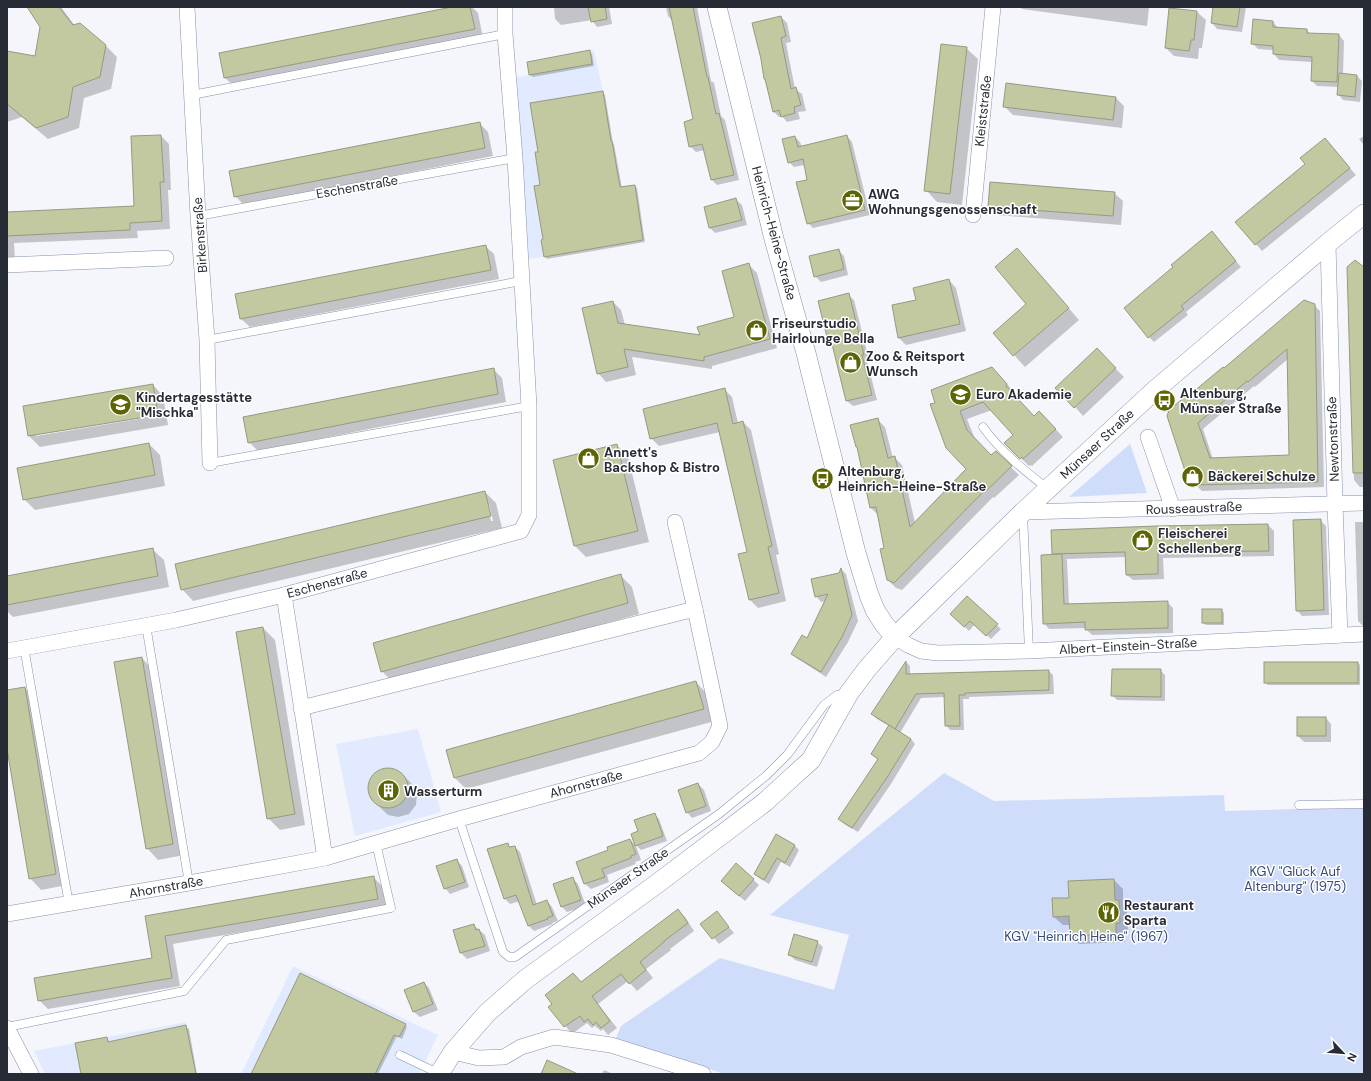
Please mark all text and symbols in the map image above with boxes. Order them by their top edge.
street label: Kleiststraße [971,75,995,147]
street label: Heinrich-Heine-Straße [748,164,800,302]
street label: Eschenstraße [315,171,399,203]
place label: AWG Wohnungsgenossenschaft [868,186,1037,218]
office icon: AWG Wohnungsgenossenschaft [839,188,865,214]
street label: Birkenstraße [189,197,211,273]
place label: Friseurstudio Hairlounge Bella [772,315,874,347]
shop icon: Friseurstudio Hairlounge Bella [743,317,769,343]
place label: Zoo & Reitsport Wunsch [866,348,965,380]
shop icon: Zoo & Reitsport Wunsch [838,350,864,376]
school or university icon: Euro Akademie [948,381,974,407]
place label: Altenburg, Münsaer Straße [1180,385,1282,417]
place label: Euro Akademie [976,386,1072,403]
bus stop icon: Altenburg, Münsaer Straße [1152,387,1178,413]
place label: Kindertagesstätte "Mischka" [136,389,252,421]
school or university icon: Kindertagesstätte "Mischka" [108,391,134,417]
street label: Newtonstraße [1323,396,1343,482]
street label: Münsaer Straße [1056,405,1138,483]
place label: Annett's Backshop & Bistro [604,444,720,476]
shop icon: Annett's Backshop & Bistro [575,446,601,472]
place label: Altenburg, Heinrich-Heine-Straße [838,463,987,495]
shop icon: Bäckerei Schulze [1179,463,1205,489]
bus stop icon: Altenburg, Heinrich-Heine-Straße [809,465,835,491]
place label: Bäckerei Schulze [1208,468,1316,485]
street label: Rousseaustraße [1145,498,1243,518]
place label: Fleischerei Schellenberg [1158,525,1242,557]
shop icon: Fleischerei Schellenberg [1129,527,1155,553]
street label: Eschenstraße [285,564,369,602]
street label: Albert-Einstein-Straße [1058,634,1198,658]
street label: Ahornstraße [548,766,624,802]
building icon: Wasserturm [375,778,401,804]
place label: Wasserturm [404,783,482,800]
street label: Münsaer Straße [584,844,672,912]
park label: KGV "Glück Auf Altenburg" (1975) [1244,863,1346,895]
street label: Ahornstraße [128,872,204,902]
place label: Restaurant Sparta [1124,897,1194,929]
restaurant icon: Restaurant Sparta [1095,899,1121,925]
park label: KGV "Heinrich Heine" (1967) [1004,928,1168,945]
north arrow [1323,1033,1363,1073]
text: N [1344,1051,1360,1064]

